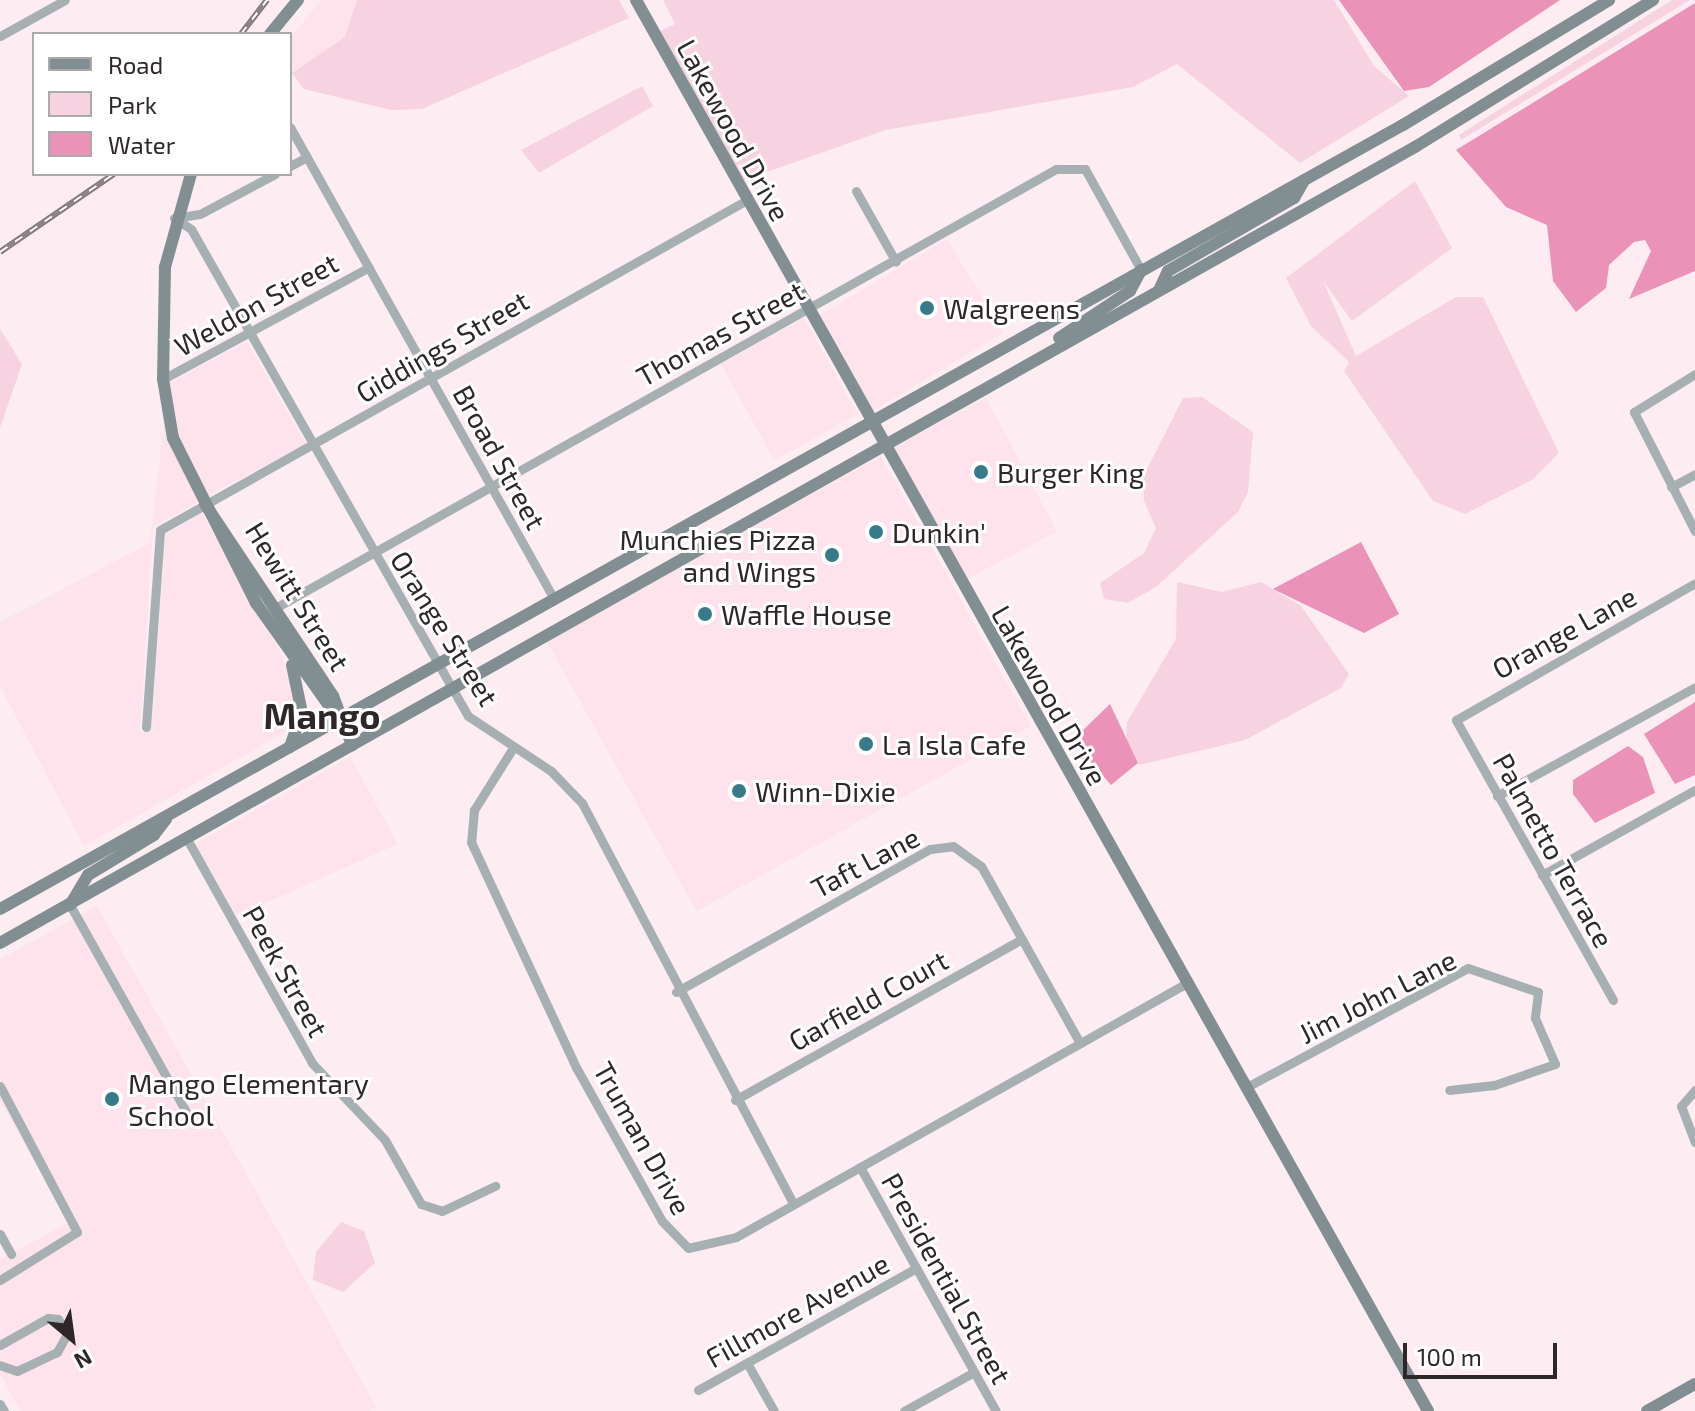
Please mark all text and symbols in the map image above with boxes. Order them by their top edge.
legend [32,32,292,176]
street label: Lakewood Drive [670,33,798,227]
text: Road [108,50,163,79]
text: Park [108,90,157,119]
text: Water [108,130,175,159]
street label: Weldon Street [168,245,344,363]
street label: Thomas Street [630,273,810,393]
street label: Giddings Street [350,283,534,409]
place label: Walgreens [943,291,1080,325]
marker: Walgreens [918,299,936,317]
street label: Broad Street [447,379,553,535]
place label: Burger King [997,455,1145,489]
marker: Burger King [972,463,990,481]
street label: Hewitt Street [239,515,357,677]
place label: Dunkin' [892,515,986,549]
place label: Munchies Pizza and Wings [619,522,816,588]
marker: Dunkin' [867,523,885,541]
street label: Orange Street [384,544,506,712]
marker: Munchies Pizza and Wings [823,546,841,564]
street label: Orange Lane [1486,579,1642,685]
place label: Waffle House [721,597,892,631]
street label: Lakewood Drive [985,599,1115,791]
marker: Waffle House [696,605,714,623]
district label: Mango [263,693,381,737]
place label: La Isla Cafe [882,727,1026,761]
marker: La Isla Cafe [857,735,875,753]
street label: Palmetto Terrace [1487,747,1621,953]
place label: Winn-Dixie [755,774,896,808]
marker: Winn-Dixie [730,782,748,800]
street label: Taft Lane [805,820,925,904]
street label: Peek Street [236,900,336,1042]
street label: Jim John Lane [1293,942,1461,1050]
street label: Garfield Court [783,943,953,1057]
street label: Truman Drive [587,1056,699,1220]
place label: Mango Elementary School [128,1066,369,1132]
marker: Mango Elementary School [103,1090,121,1108]
street label: Presidential Street [875,1167,1019,1389]
street label: Fillmore Avenue [699,1246,895,1374]
north arrow [32,1299,112,1379]
scale bar [1407,1327,1561,1377]
text: 100 m [1417,1342,1482,1371]
text: N [70,1345,97,1375]

